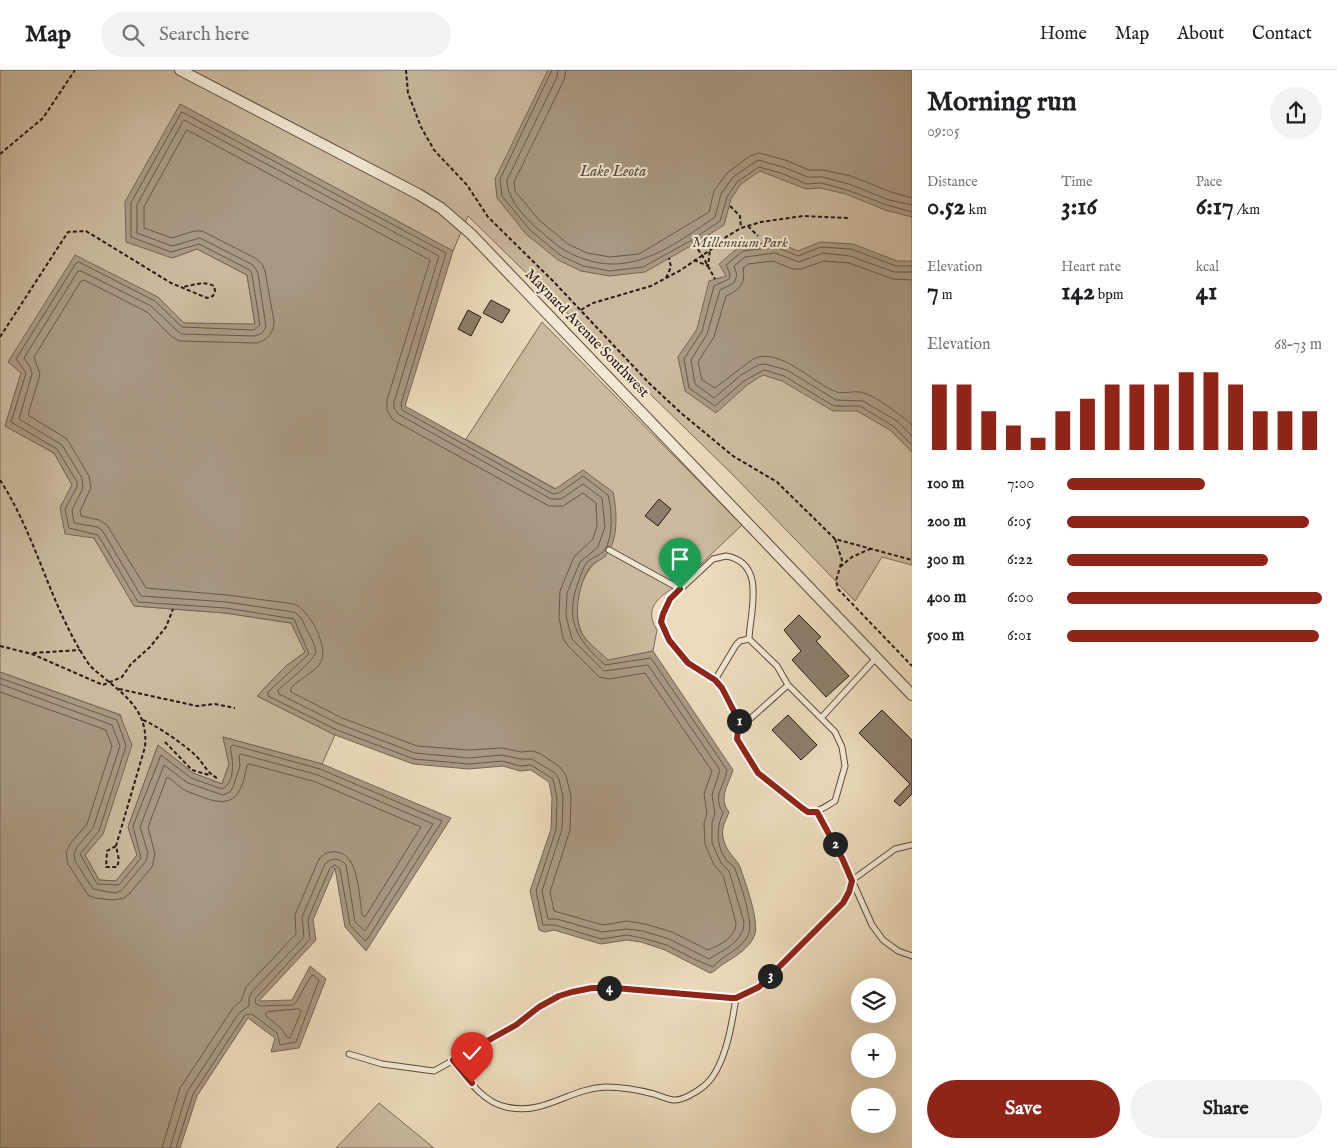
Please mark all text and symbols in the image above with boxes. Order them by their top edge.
search box [101,12,451,57]
text: Map [25,19,71,50]
icon: search [119,21,147,49]
text: Search here [159,23,250,47]
text: Home [1040,23,1087,46]
text: Map [1115,23,1149,46]
text: About [1177,23,1224,46]
text: Contact [1252,23,1312,46]
text: Morning run [927,85,1077,120]
button: share [1270,87,1322,139]
text: 09:05 [927,122,960,142]
water label: Lake Leota [579,162,646,182]
text: Distance [927,173,978,191]
text: Time [1061,173,1092,191]
text: Pace [1196,173,1222,191]
text: 0.52 [927,191,965,223]
text: 3:16 [1061,191,1097,223]
text: 6:17 [1196,191,1234,223]
text: km [965,201,987,219]
text: /km [1234,201,1260,219]
park label: Millennium Park [692,233,788,252]
text: Elevation [927,258,983,276]
text: Heart rate [1061,258,1121,276]
text: kcal [1196,258,1219,276]
street label: Maynard Avenue Southwest [521,265,653,401]
text: 7 [927,276,939,308]
text: 142 [1061,276,1095,308]
text: 41 [1196,276,1217,308]
text: m [939,286,953,304]
text: bpm [1095,286,1124,304]
text: Elevation [927,335,990,355]
text: 68–73 m [1274,335,1322,355]
text: 100 m [927,474,964,494]
text: 7:00 [1007,474,1034,494]
text: 200 m [927,512,966,532]
text: 6:05 [1007,512,1032,532]
pin [659,538,701,589]
icon: arrive [666,545,694,573]
text: 300 m [927,550,965,570]
text: 6:22 [1007,550,1033,570]
text: 400 m [927,588,966,608]
text: 6:00 [1007,588,1034,608]
text: 500 m [927,626,964,646]
text: 6:01 [1007,626,1032,646]
pin: 1 [726,708,752,734]
text: 1 [737,712,742,730]
pin: 2 [822,832,848,856]
text: 2 [832,835,839,853]
pin: 3 [758,964,782,988]
text: 3 [768,967,773,985]
pin: 4 [596,976,622,1000]
map controls [851,978,896,1133]
button: layers [851,978,896,1023]
text: 4 [606,979,613,997]
pin [451,1032,493,1083]
button: + [851,1033,896,1078]
icon: check [458,1039,486,1067]
button: Save [927,1080,1120,1138]
button: Share [1130,1080,1322,1138]
button: − [851,1088,896,1133]

